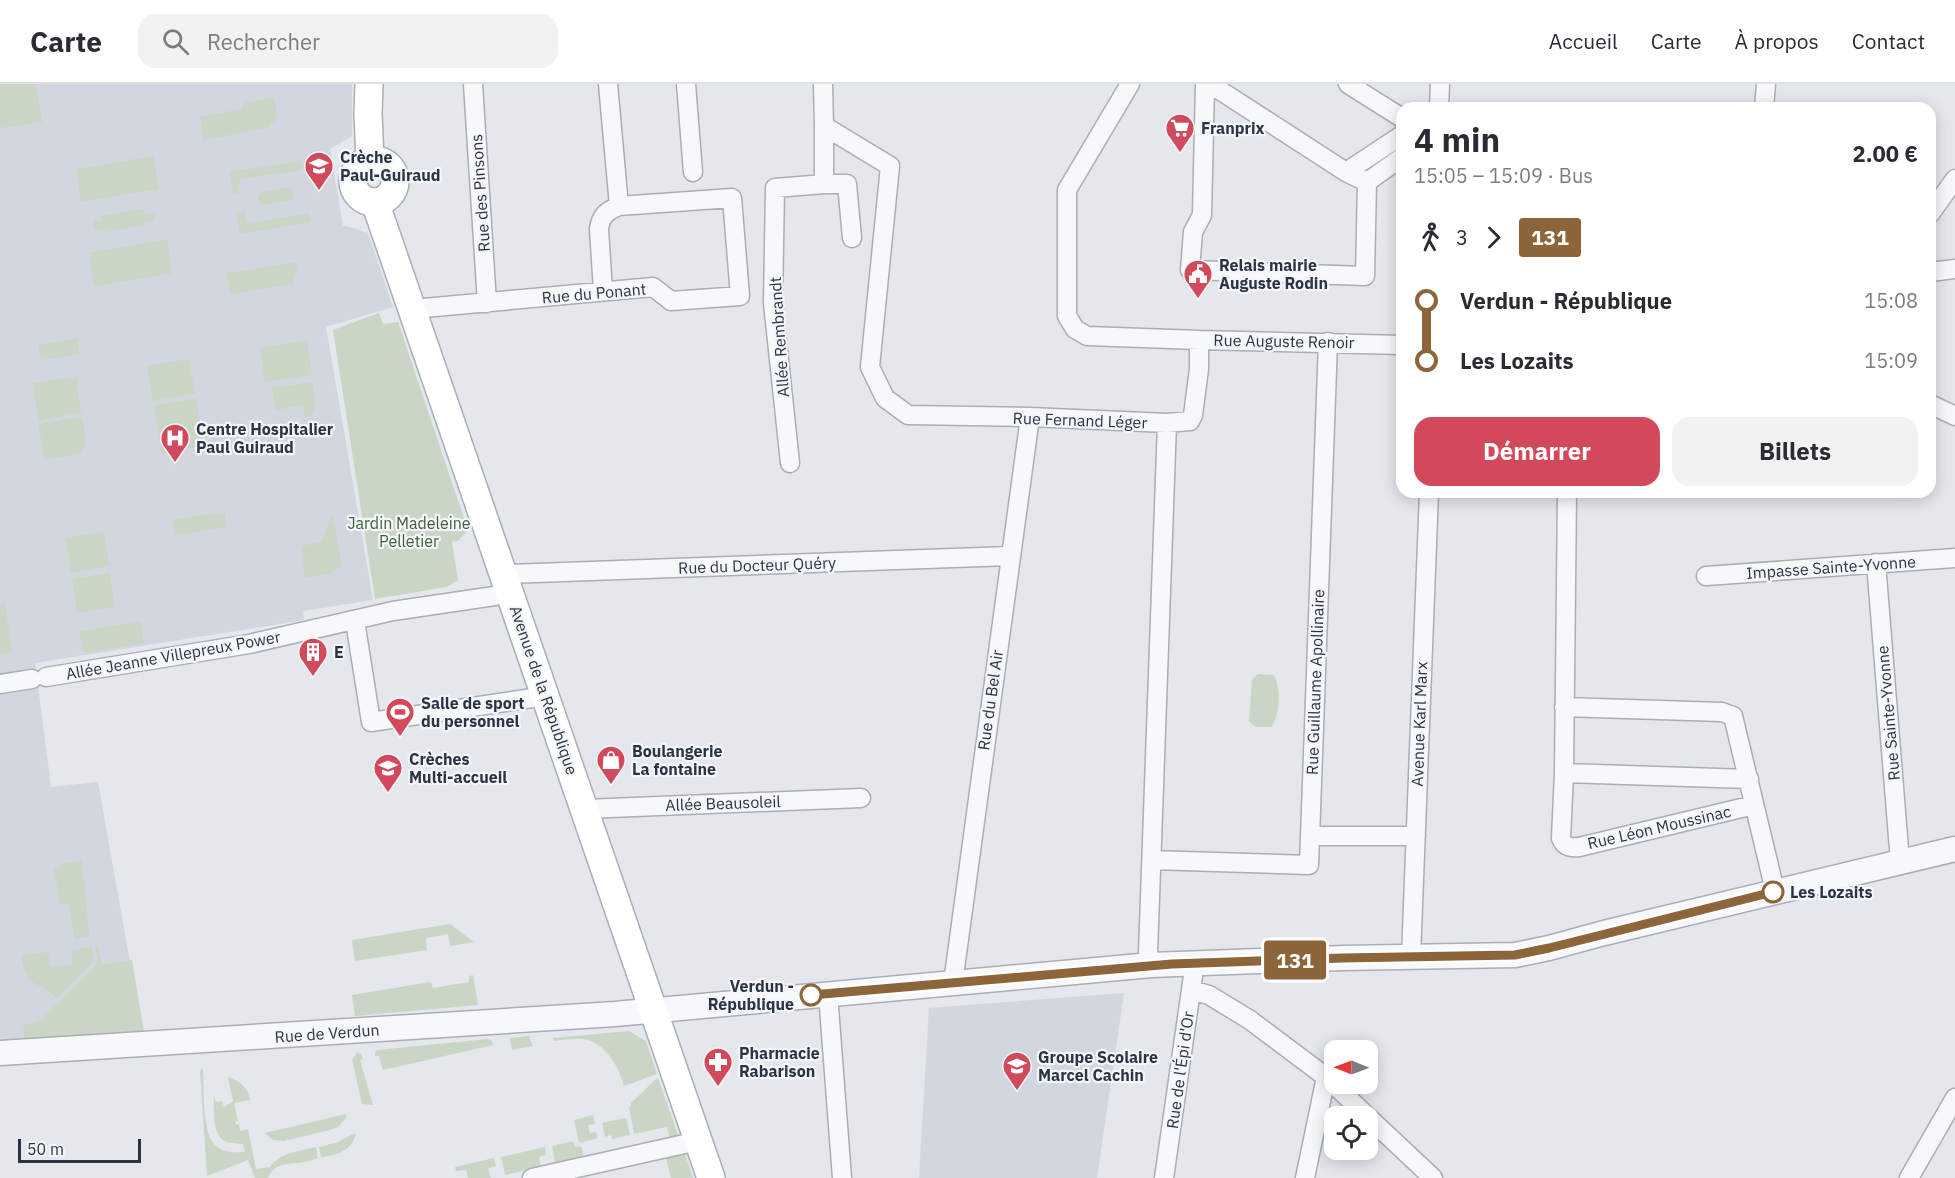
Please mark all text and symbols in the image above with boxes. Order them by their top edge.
search box [138,14,558,68]
text: Carte [30,23,102,60]
icon: search [159,25,192,58]
text: Rechercher [207,27,320,56]
text: Accueil [1549,27,1618,55]
text: Carte [1651,27,1702,55]
text: À propos [1735,27,1819,55]
text: Contact [1852,27,1925,55]
supermarket icon: Franprix [1164,112,1196,154]
place label: Franprix [1201,118,1265,138]
text: 4 min [1414,118,1500,161]
street label: Rue des Pinsons [466,133,494,253]
text: 2.00 € [1853,139,1918,168]
place label: Crèche Paul-Guiraud [340,147,441,185]
school or university icon: Crèche Paul-Guiraud [303,150,335,192]
text: 15:05 – 15:09 · Bus [1414,162,1593,189]
icon: walk [1414,221,1447,254]
icon: forward [1477,221,1510,254]
text: 131 [1531,223,1569,251]
text: 3 [1456,224,1468,251]
place label: Relais mairie Auguste Rodin [1219,255,1328,293]
public building icon: Relais mairie Auguste Rodin [1182,258,1214,300]
street label: Allée Rembrandt [765,276,793,398]
street label: Rue du Ponant [541,278,647,308]
text: Verdun - République [1460,286,1672,315]
text: 15:08 [1864,287,1918,314]
street label: Rue Auguste Renoir [1213,330,1355,352]
text: Les Lozaits [1460,346,1573,375]
text: 15:09 [1864,347,1918,374]
street label: Rue Fernand Léger [1012,408,1148,432]
button: Démarrer [1414,417,1660,486]
button: Billets [1672,417,1918,486]
place label: Centre Hospitalier Paul Guiraud [196,419,334,457]
hospital icon: Centre Hospitalier Paul Guiraud [159,422,191,464]
park label: Jardin Madeleine Pelletier [347,513,471,551]
street label: Impasse Sainte-Yvonne [1746,551,1917,583]
street label: Rue du Docteur Quéry [678,552,836,578]
street label: Rue Guillaume Apollinaire [1302,588,1328,775]
street label: Avenue de la République [506,603,582,777]
street label: Allée Jeanne Villepreux Power [64,626,282,684]
building icon: E [297,636,329,678]
place label: E [334,642,344,662]
street label: Rue Sainte-Yvonne [1872,644,1904,781]
street label: Rue du Bel Air [973,648,1007,752]
street label: Avenue Karl Marx [1407,661,1431,787]
place label: Salle de sport du personnel [421,693,524,731]
sports icon: Salle de sport du personnel [384,696,416,738]
place label: Boulangerie La fontaine [632,741,722,779]
shop icon: Boulangerie La fontaine [595,744,627,786]
place label: Crèches Multi-accueil [409,749,507,787]
school or university icon: Crèches Multi-accueil [372,752,404,794]
street label: Allée Beausoleil [665,791,781,815]
street label: Rue Léon Moussinac [1585,801,1733,853]
marker: Les Lozaits [1762,881,1784,903]
place label: Les Lozaits [1790,882,1873,902]
line badge: 131 [1260,940,1330,980]
text: 131 [1276,946,1314,974]
place label: Verdun - République [708,976,794,1014]
marker: Verdun - République [800,984,822,1006]
street label: Rue de l'Épi d'Or [1161,1010,1198,1130]
street label: Rue de Verdun [274,1019,380,1047]
north arrow [1324,1040,1378,1094]
map controls [1324,1040,1378,1160]
place label: Pharmacie Rabarison [739,1043,820,1081]
pharmacy icon: Pharmacie Rabarison [702,1046,734,1088]
place label: Groupe Scolaire Marcel Cachin [1038,1047,1158,1085]
school or university icon: Groupe Scolaire Marcel Cachin [1001,1050,1033,1092]
button: locate [1324,1106,1378,1160]
scale bar [18,1136,141,1164]
text: 50 m [27,1139,64,1159]

